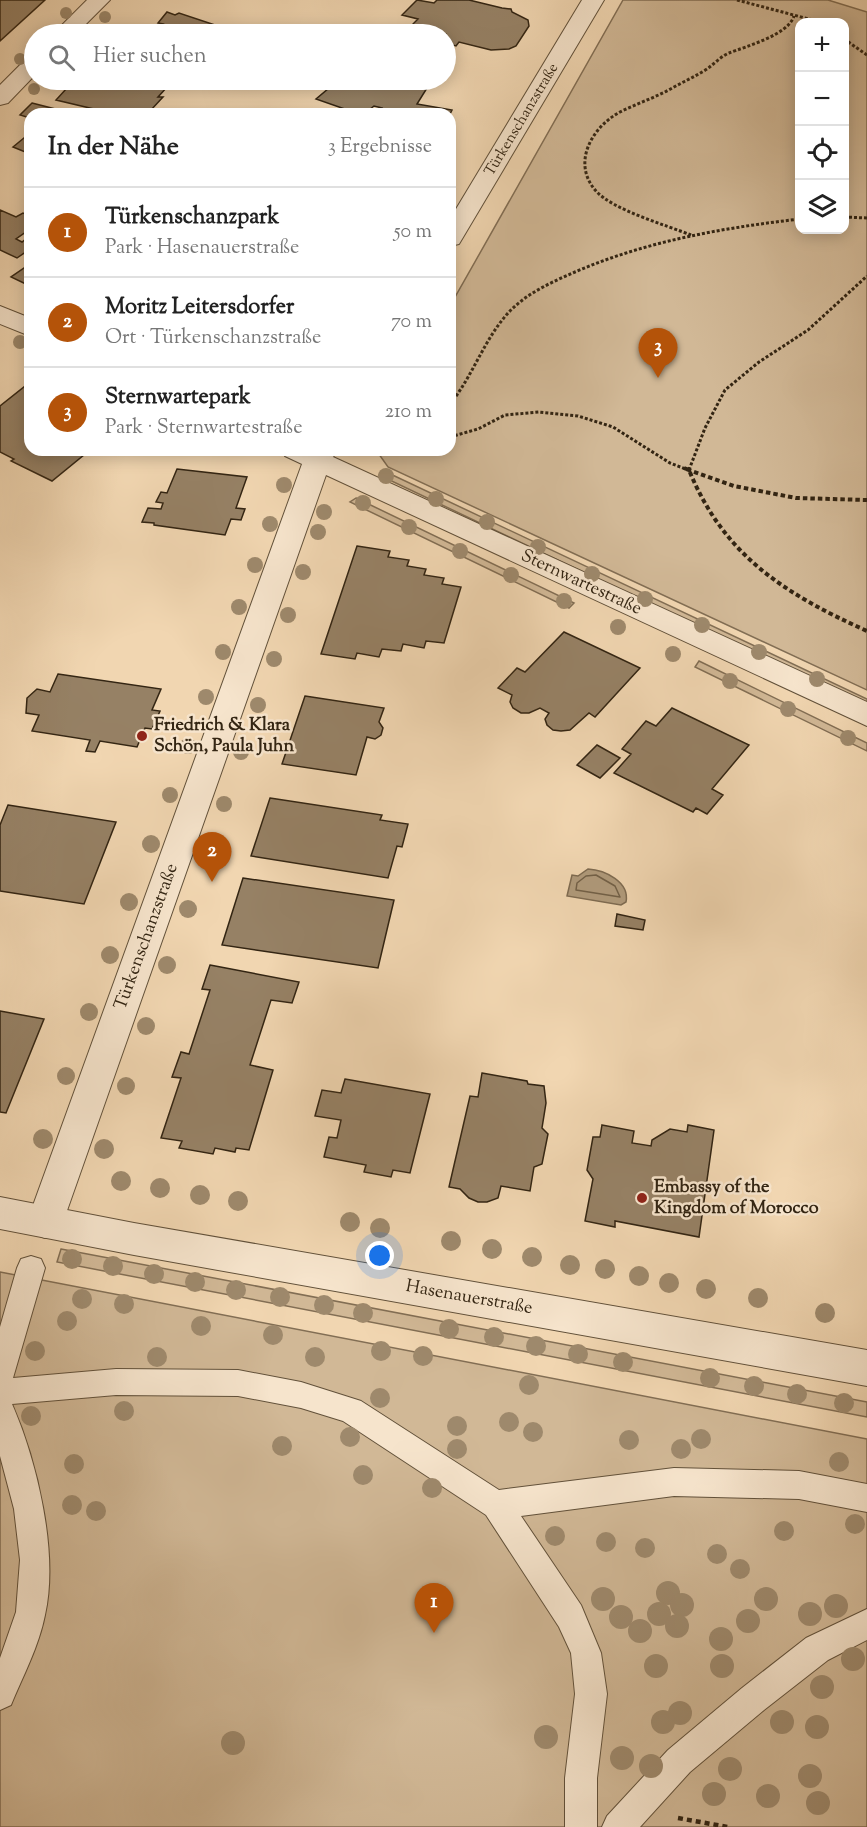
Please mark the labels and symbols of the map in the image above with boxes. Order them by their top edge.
street label: Türkenschanzstraße [480,60,564,180]
pin: 3 [638,328,678,378]
street label: Sternwartestraße [516,544,646,622]
place label: Friedrich & Klara Schön, Paula Juhn [154,713,295,760]
marker: Friedrich & Klara Schön, Paula Juhn [135,729,149,743]
pin: 2 [192,832,232,882]
street label: Türkenschanzstraße [108,860,186,1014]
place label: Embassy of the Kingdom of Morocco [654,1175,819,1222]
marker: Embassy of the Kingdom of Morocco [635,1191,649,1205]
your location [365,1241,394,1270]
street label: Hasenauerstraße [404,1274,534,1322]
pin: 1 [414,1584,454,1633]

